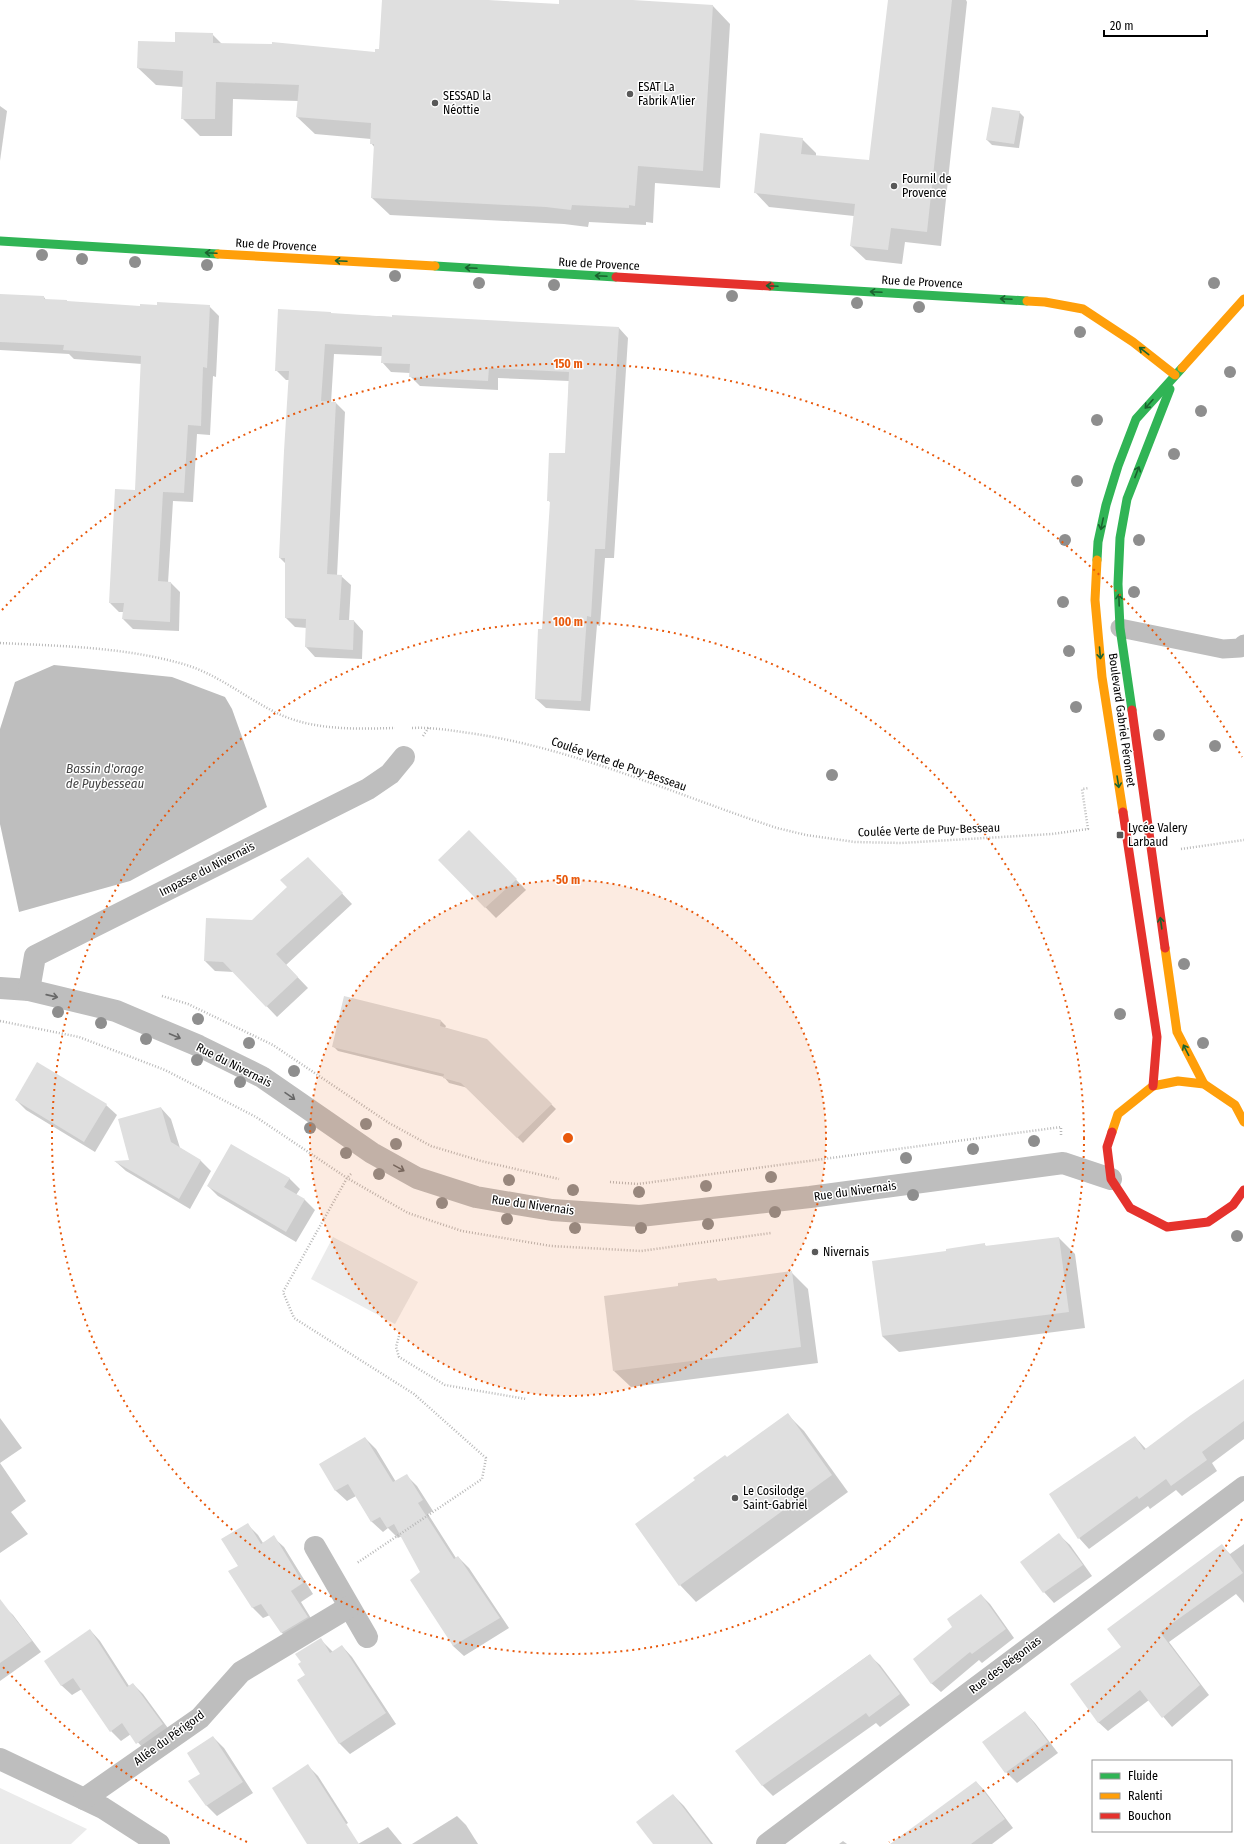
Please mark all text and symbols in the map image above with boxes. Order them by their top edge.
scale bar [1104,12,1207,38]
text: 20 m [1110,19,1134,33]
place label: ESAT La Fabrik A'lier [638,80,696,108]
place label: SESSAD la Néottie [443,89,491,117]
marker: ESAT La Fabrik A'lier [625,89,635,99]
marker: SESSAD la Néottie [430,98,440,108]
place label: Fournil de Provence [902,172,951,200]
marker: Fournil de Provence [889,181,899,191]
street label: Rue de Provence [235,236,317,254]
one-way arrow [205,250,218,257]
street label: Rue de Provence [558,255,640,273]
one-way arrow [335,257,348,264]
one-way arrow [465,265,478,272]
one-way arrow [595,272,608,279]
street label: Rue de Provence [881,273,963,291]
one-way arrow [765,282,778,289]
one-way arrow [870,288,883,295]
one-way arrow [1000,296,1013,303]
one-way arrow [1139,347,1150,355]
text: 150 m [553,357,583,371]
one-way arrow [1145,399,1154,409]
one-way arrow [1134,466,1141,479]
one-way arrow [1097,517,1105,530]
one-way arrow [1115,594,1122,607]
text: 100 m [553,615,583,629]
one-way arrow [1096,646,1104,659]
street label: Boulevard Gabriel Péronnet [1106,652,1138,788]
street label: Coulée Verte de Puy-Besseau [549,734,689,794]
water label: Bassin d'orage de Puybesseau [66,761,144,791]
one-way arrow [1114,775,1122,788]
street label: Coulée Verte de Puy-Besseau [858,821,1000,839]
place label: Lycée Valery Larbaud [1128,821,1188,849]
marker: Lycée Valery Larbaud [1115,830,1125,840]
street label: Impasse du Nivernais [157,839,257,899]
text: 50 m [556,873,580,887]
one-way arrow [1157,917,1165,930]
one-way arrow [45,993,58,1000]
one-way arrow [169,1033,181,1040]
street label: Rue du Nivernais [194,1040,274,1090]
one-way arrow [1182,1044,1190,1056]
one-way arrow [285,1092,296,1100]
centre of rings [561,1131,575,1145]
one-way arrow [392,1165,404,1172]
street label: Rue du Nivernais [813,1178,897,1204]
street label: Rue du Nivernais [491,1192,575,1218]
place label: Nivernais [823,1245,869,1259]
marker: Nivernais [810,1247,820,1257]
place label: Le Cosilodge Saint-Gabriel [743,1484,808,1512]
marker: Le Cosilodge Saint-Gabriel [730,1493,740,1503]
street label: Rue des Bégonias [966,1633,1044,1697]
street label: Allée du Périgord [131,1708,207,1768]
legend [1092,1760,1232,1832]
text: Fluide [1128,1769,1158,1783]
text: Ralenti [1128,1789,1163,1803]
text: Bouchon [1128,1809,1171,1823]

